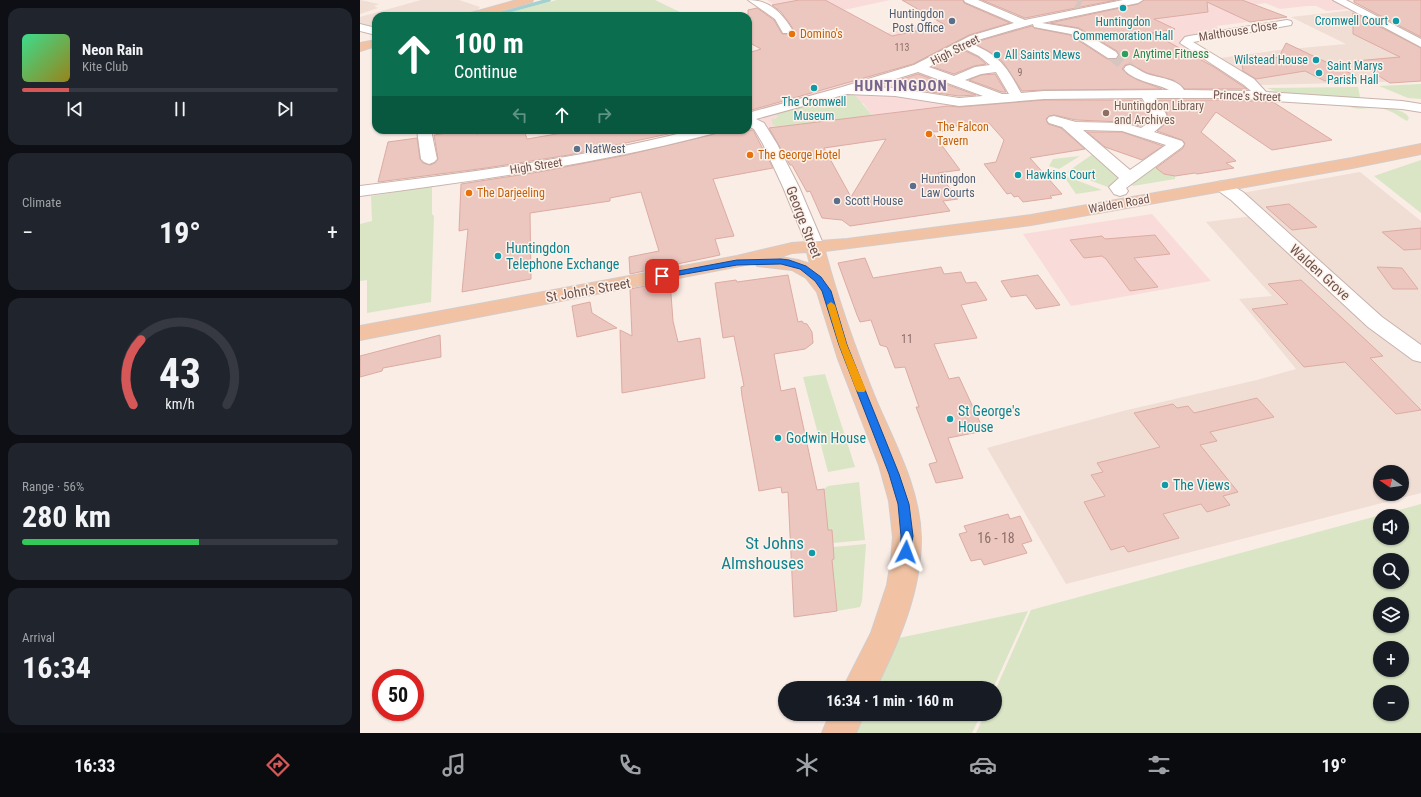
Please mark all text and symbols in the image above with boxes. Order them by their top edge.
marker: Huntingdon Commemoration Hall [1118,3,1128,13]
place label: Huntingdon Post Office [889,7,944,35]
place label: Cromwell Court [1315,14,1388,28]
place label: Huntingdon Commemoration Hall [1073,15,1173,43]
marker: Huntingdon Post Office [947,16,957,26]
marker: Cromwell Court [1391,16,1401,26]
street label: Malthouse Close [1198,18,1279,44]
text: 100 m [454,27,524,60]
place label: Domino's [800,27,843,41]
icon: ahead [388,28,440,80]
marker: Domino's [787,29,797,39]
street label: High Street [928,32,982,68]
text: Neon Rain [82,41,143,59]
house number: 113 [895,42,909,53]
place label: Anytime Fitness [1133,47,1209,61]
place label: All Saints Mews [1005,48,1080,62]
marker: Anytime Fitness [1120,49,1130,59]
marker: All Saints Mews [992,50,1002,60]
place label: Wilstead House [1234,53,1308,67]
marker: Wilstead House [1311,55,1321,65]
text: Kite Club [82,59,128,74]
place label: Saint Marys Parish Hall [1327,59,1383,87]
text: Continue [454,61,517,82]
house number: 9 [1018,67,1023,78]
marker: Saint Marys Parish Hall [1314,68,1324,78]
district label: HUNTINGDON [854,77,948,95]
marker: The Cromwell Museum [809,83,819,93]
street label: Prince's Street [1213,88,1282,104]
place label: The Cromwell Museum [782,95,846,123]
icon: previous [64,98,86,120]
icon: pause [169,98,191,120]
icon: next [274,98,296,120]
place label: Huntingdon Library and Archives [1114,99,1204,127]
icon: left [509,104,531,126]
icon: ahead [551,104,573,126]
icon: right [593,104,615,126]
marker: Huntingdon Library and Archives [1101,108,1111,118]
place label: The Falcon Tavern [937,120,989,148]
marker: The Falcon Tavern [924,129,934,139]
place label: NatWest [585,142,626,156]
marker: NatWest [572,144,582,154]
place label: The George Hotel [758,148,840,162]
marker: The George Hotel [745,150,755,160]
street label: High Street [509,155,564,177]
place label: Hawkins Court [1026,168,1096,182]
marker: Hawkins Court [1013,170,1023,180]
place label: Huntingdon Law Courts [921,172,976,200]
marker: Huntingdon Law Courts [908,181,918,191]
street label: George Street [783,184,825,260]
place label: The Darjeeling [477,186,545,200]
marker: The Darjeeling [464,188,474,198]
street label: Walden Road [1087,192,1151,216]
place label: Scott House [845,194,903,208]
text: Climate [22,195,61,210]
marker: Scott House [832,196,842,206]
text: 19° [159,215,201,250]
text: − [22,220,33,245]
text: + [327,220,338,245]
place label: Huntingdon Telephone Exchange [506,240,620,272]
street label: Walden Grove [1287,241,1354,304]
marker: Huntingdon Telephone Exchange [493,251,503,261]
pin [645,259,679,293]
icon: arrive [651,265,673,287]
street label: St John's Street [544,275,632,305]
house number: 11 [901,332,913,346]
text: 43 [159,348,201,397]
text: km/h [165,395,195,411]
place label: St George's House [958,403,1020,435]
marker: St George's House [945,414,955,424]
place label: Godwin House [786,430,866,446]
marker: Godwin House [773,433,783,443]
north arrow [1373,465,1409,501]
map controls [1373,465,1409,721]
place label: The Views [1173,477,1230,493]
text: Range · 56% [22,479,84,494]
marker: The Views [1160,480,1170,490]
text: 280 km [22,499,111,534]
button: sound [1373,509,1409,545]
house number: 16 - 18 [977,530,1015,546]
position arrow [885,531,927,573]
place label: St Johns Almshouses [721,533,804,573]
marker: St Johns Almshouses [807,548,817,558]
button: search [1373,553,1409,589]
button: layers [1373,597,1409,633]
text: Arrival [22,630,55,645]
button: + [1373,641,1409,677]
text: 16:34 [22,650,91,685]
speed limit sign: 50 [372,669,424,721]
button: − [1373,685,1409,721]
text: 16:34 · 1 min · 160 m [826,692,954,710]
icon: directions [264,751,292,779]
icon: music [440,751,468,779]
icon: phone [616,751,644,779]
icon: climate [793,751,821,779]
icon: car [969,751,997,779]
icon: filters [1145,751,1173,779]
text: 16:33 [74,755,115,776]
text: 19° [1322,755,1347,776]

